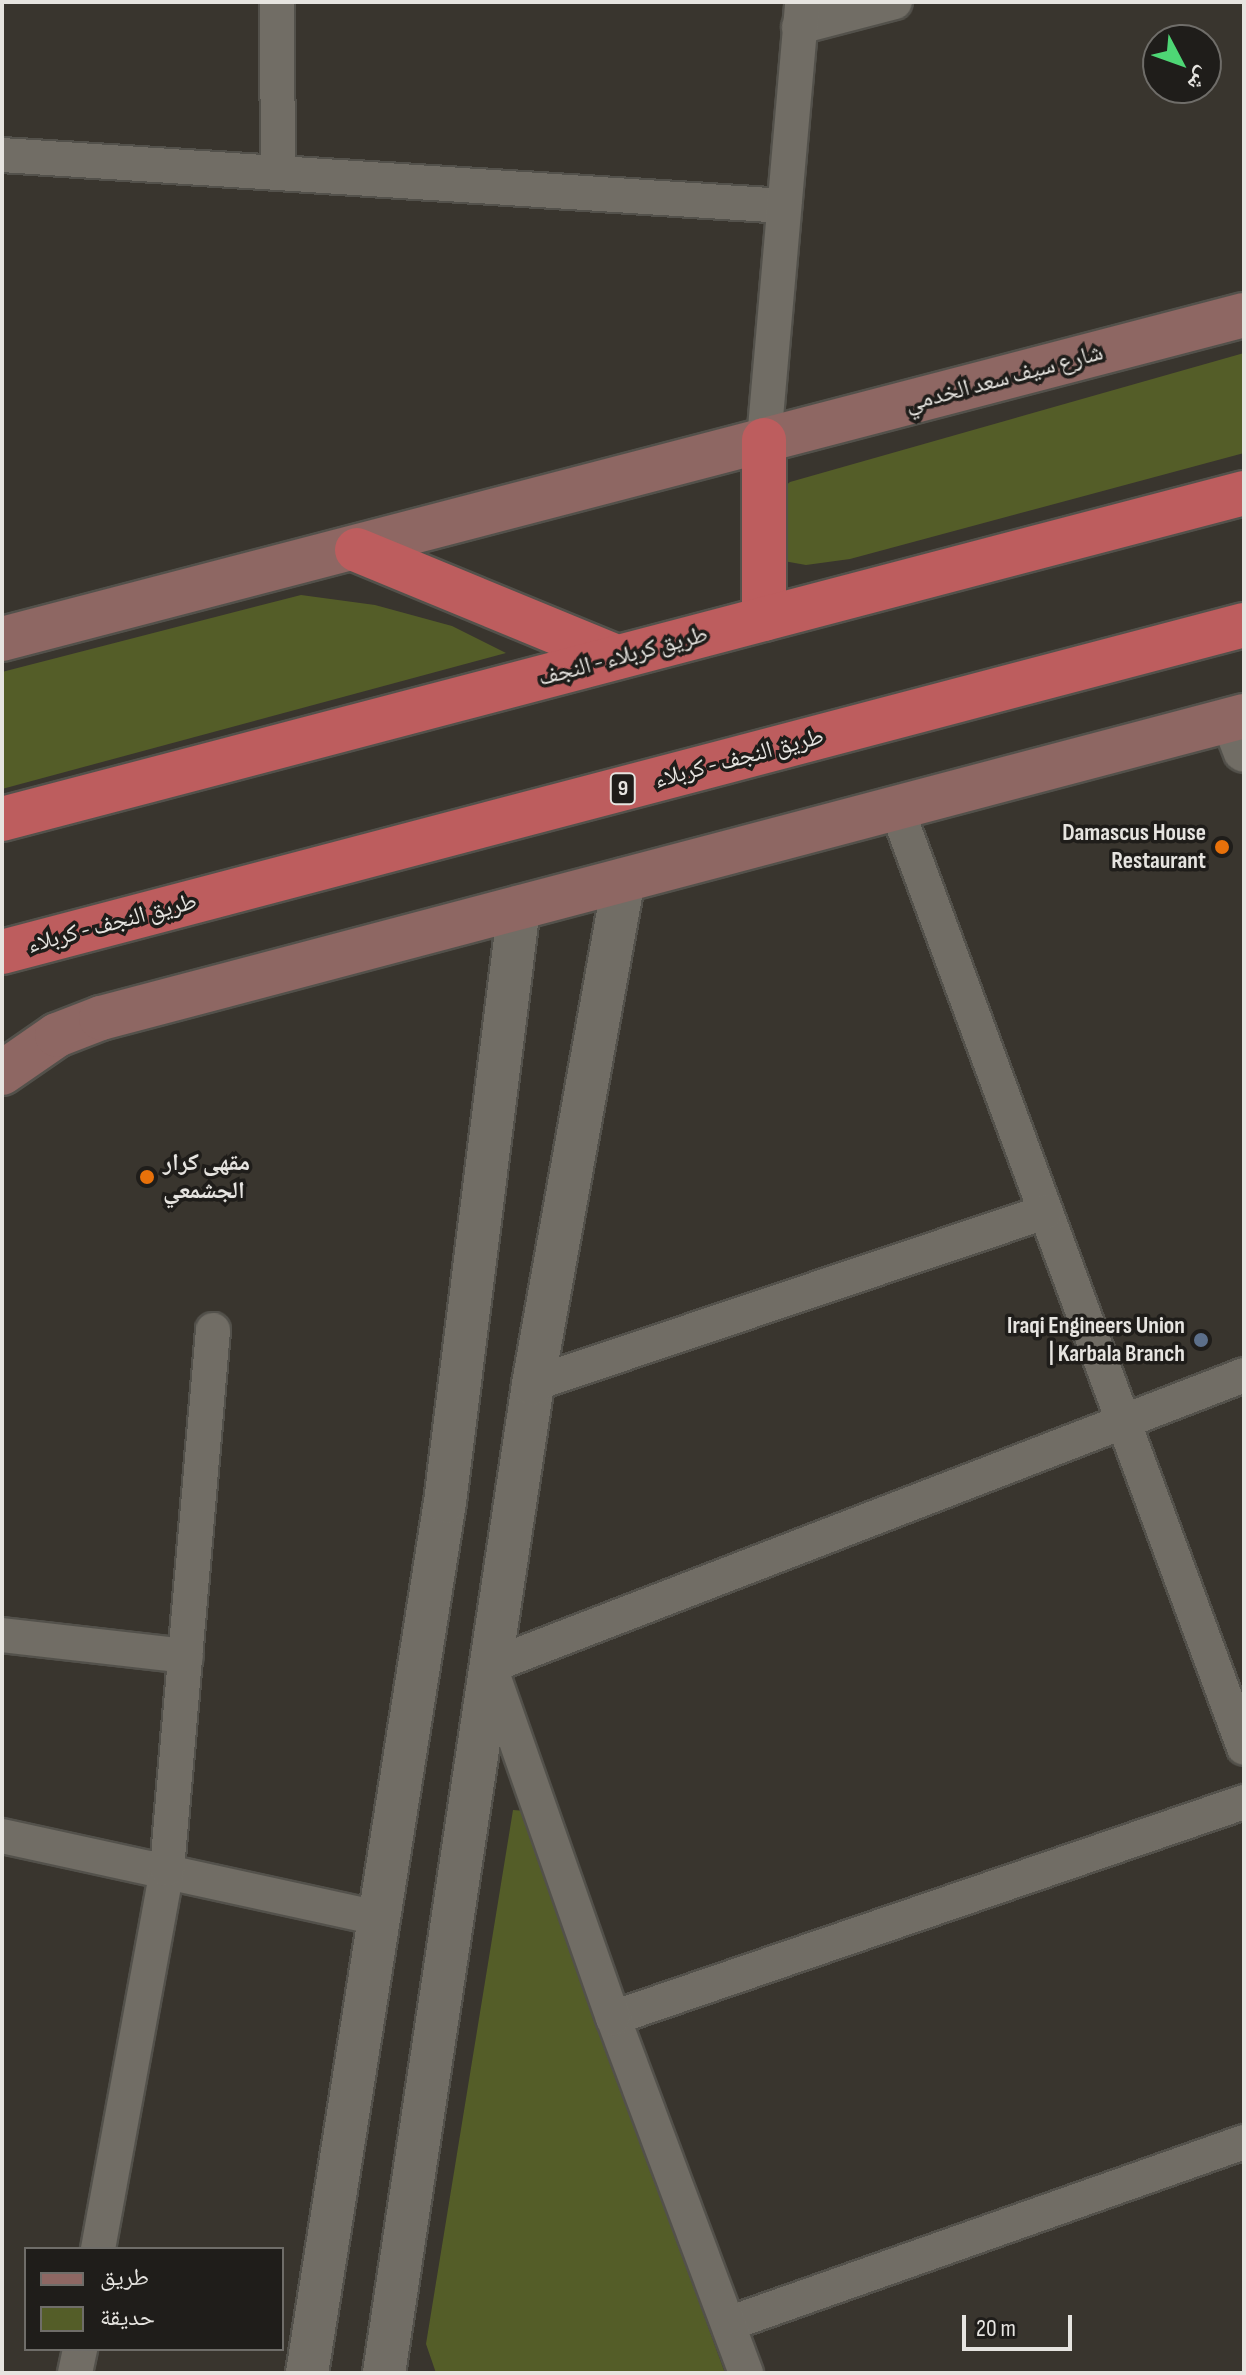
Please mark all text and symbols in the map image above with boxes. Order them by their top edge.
north arrow [1142,24,1222,104]
text: ش [1181,61,1217,96]
street label: شارع سيف سعد الخدمي [902,338,1106,418]
street label: طريق كربلاء - النجف [535,620,711,692]
street label: طريق النجف - كربلاء [651,722,827,794]
road number: 9 [609,771,637,807]
place label: Damascus House Restaurant [1062,819,1206,875]
marker: Damascus House Restaurant [1213,838,1231,856]
street label: طريق النجف - كربلاء [24,887,200,959]
place label: مقهى كرار الجشمعي [163,1149,250,1205]
marker: مقهى كرار الجشمعي [138,1168,156,1186]
place label: Iraqi Engineers Union | Karbala Branch [1007,1312,1185,1368]
marker: Iraqi Engineers Union | Karbala Branch [1192,1331,1210,1349]
legend [24,2247,284,2351]
text: طريق [100,2263,149,2292]
scale bar [966,2299,1076,2349]
text: حديقة [100,2303,155,2332]
text: 20 m [976,2314,1016,2343]

